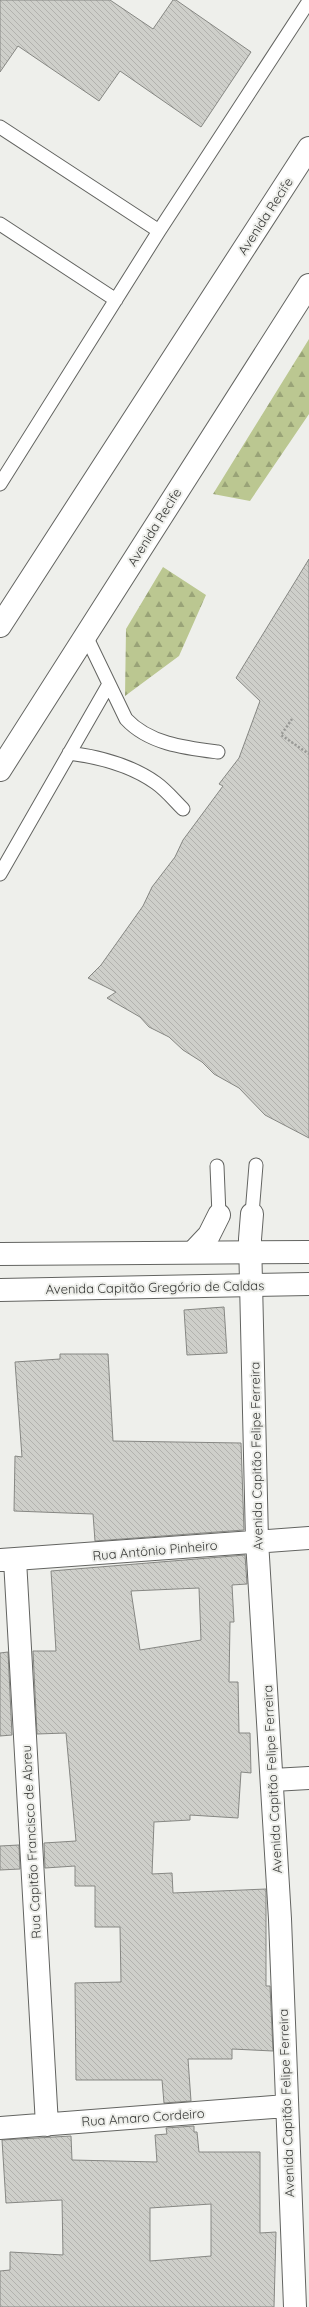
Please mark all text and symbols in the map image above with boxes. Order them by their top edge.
street label: Avenida Recife [234,174,296,258]
street label: Avenida Recife [124,485,184,569]
street label: Avenida Capitão Gregório de Caldas [46,1277,264,1297]
street label: Avenida Capitão Felipe Ferreira [246,1362,266,1550]
street label: Rua Antônio Pinheiro [92,1537,218,1563]
street label: Avenida Capitão Felipe Ferreira [259,1684,285,1874]
street label: Rua Capitão Francisco de Abreu [18,1745,44,1939]
street label: Avenida Capitão Felipe Ferreira [275,2008,297,2198]
street label: Rua Amaro Cordeiro [81,2105,205,2129]

